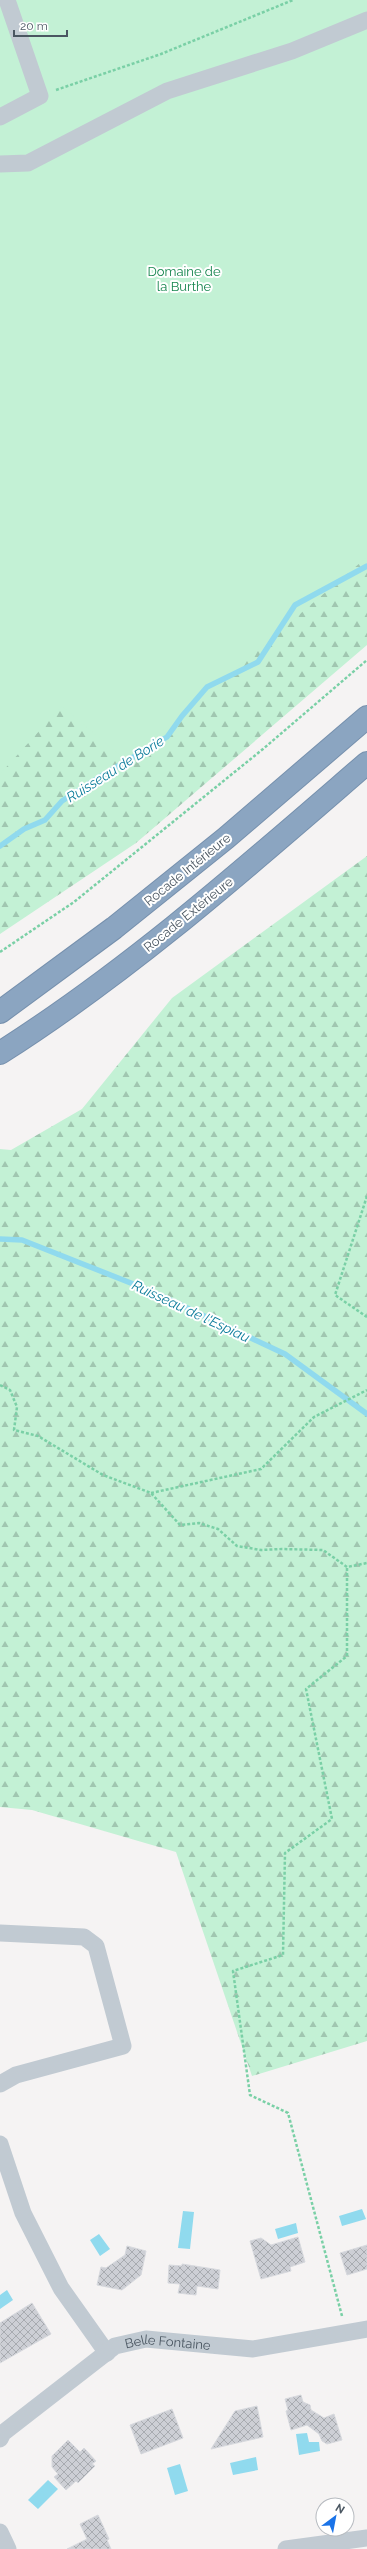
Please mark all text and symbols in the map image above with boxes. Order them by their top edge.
scale bar [14,12,67,38]
text: 20 m [20,19,48,33]
park label: Domaine de la Burthe [147,264,221,294]
water label: Ruisseau de Borie [63,732,167,805]
street label: Rocade Intérieure [141,830,234,909]
street label: Rocade Extérieure [141,874,236,955]
water label: Ruisseau de l'Espiau [130,1277,252,1345]
street label: Belle Fontaine [123,2332,212,2353]
north arrow [315,2497,355,2537]
text: N [333,2501,347,2517]

